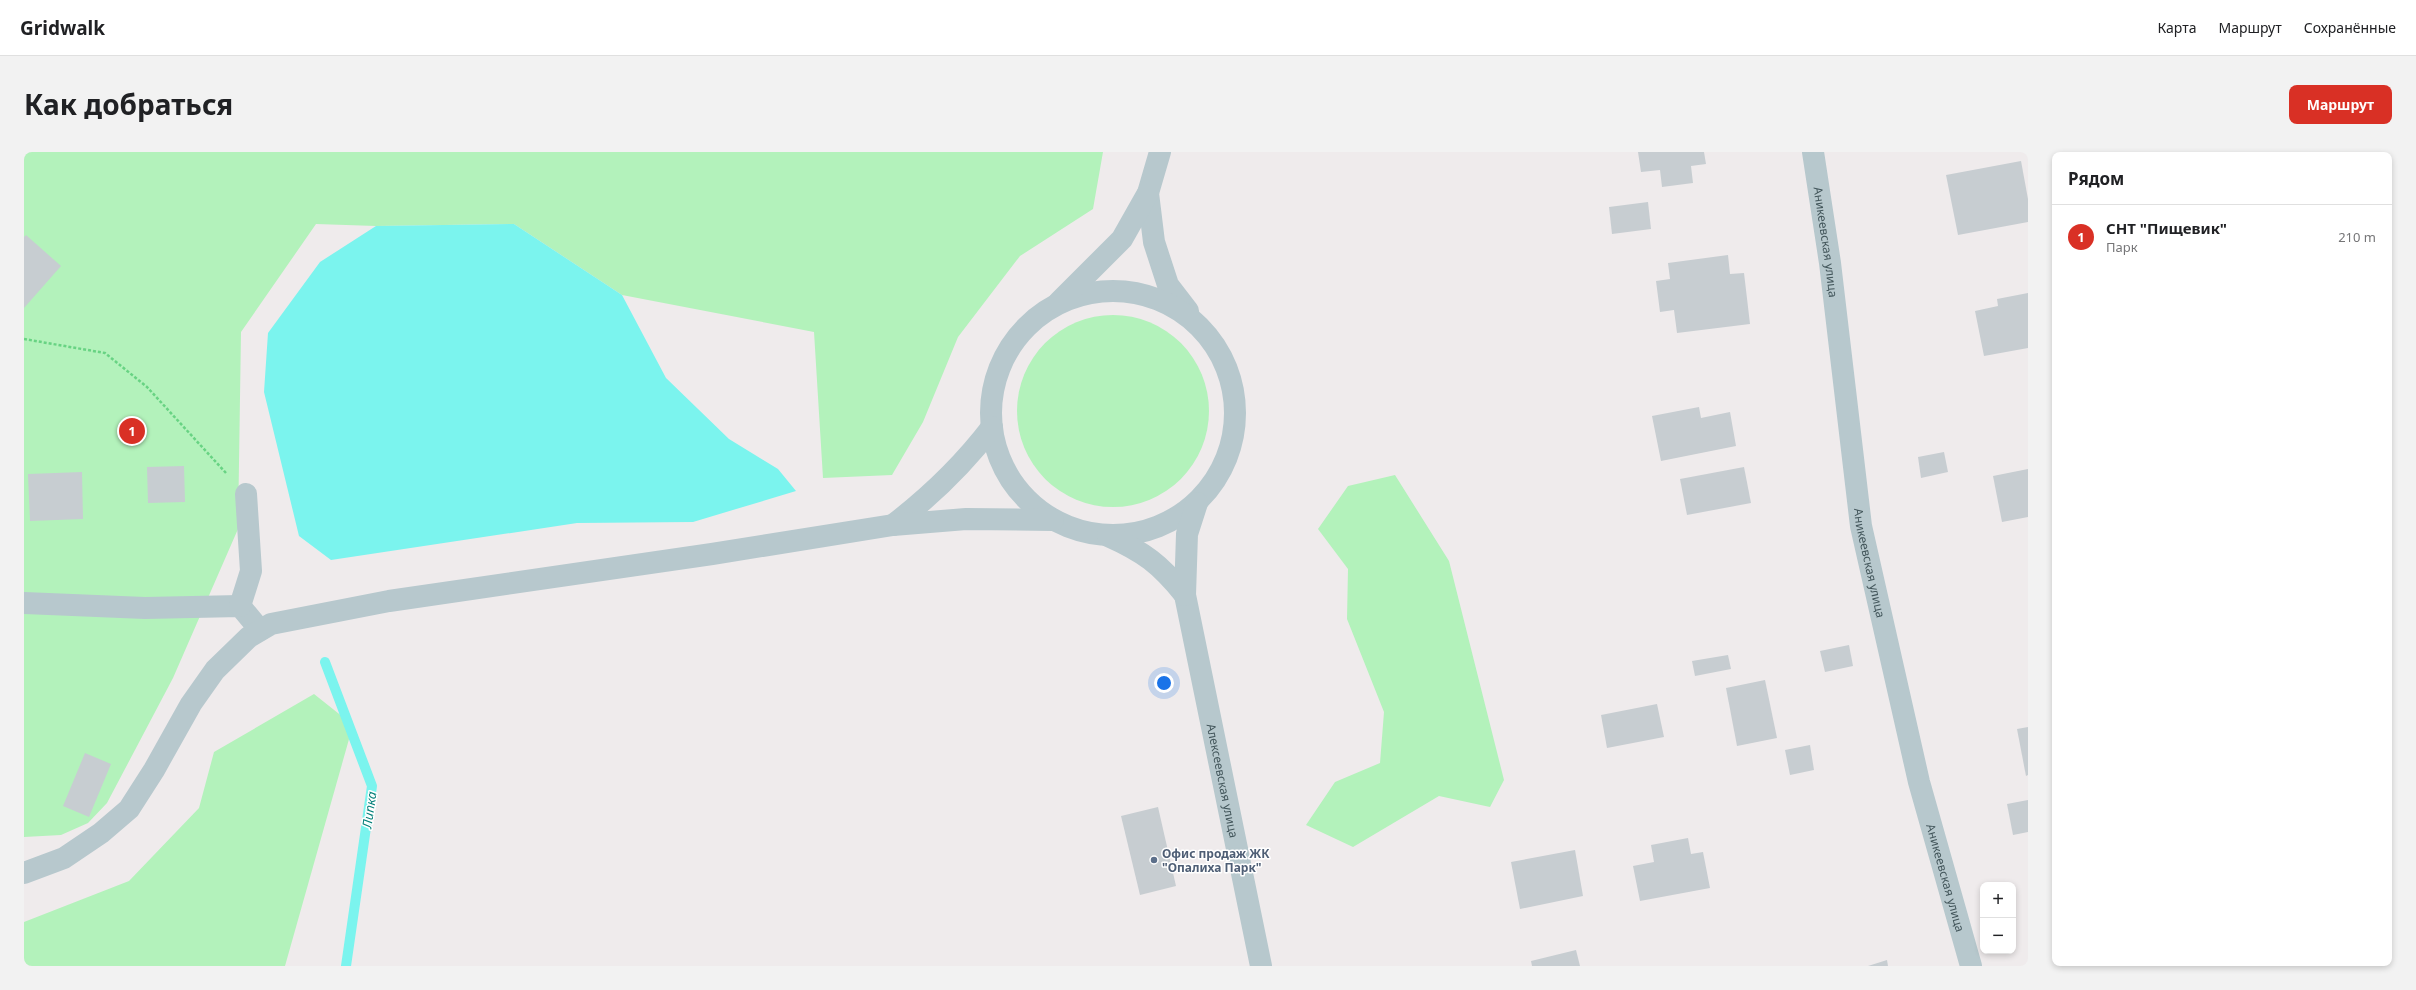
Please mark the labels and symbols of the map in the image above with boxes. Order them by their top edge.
street label: Аникеевская улица [1810,186,1842,298]
pin: 1 [119,416,145,446]
street label: Аникеевская улица [1850,507,1890,619]
your location [1154,673,1174,693]
street label: Алексеевская улица [1203,722,1243,839]
water label: Липка [357,790,381,831]
street label: Аникеевская улица [1923,822,1969,934]
place label: Офис продаж ЖК "Опалиха Парк" [1162,845,1270,876]
marker: Офис продаж ЖК "Опалиха Парк" [1149,855,1159,865]

